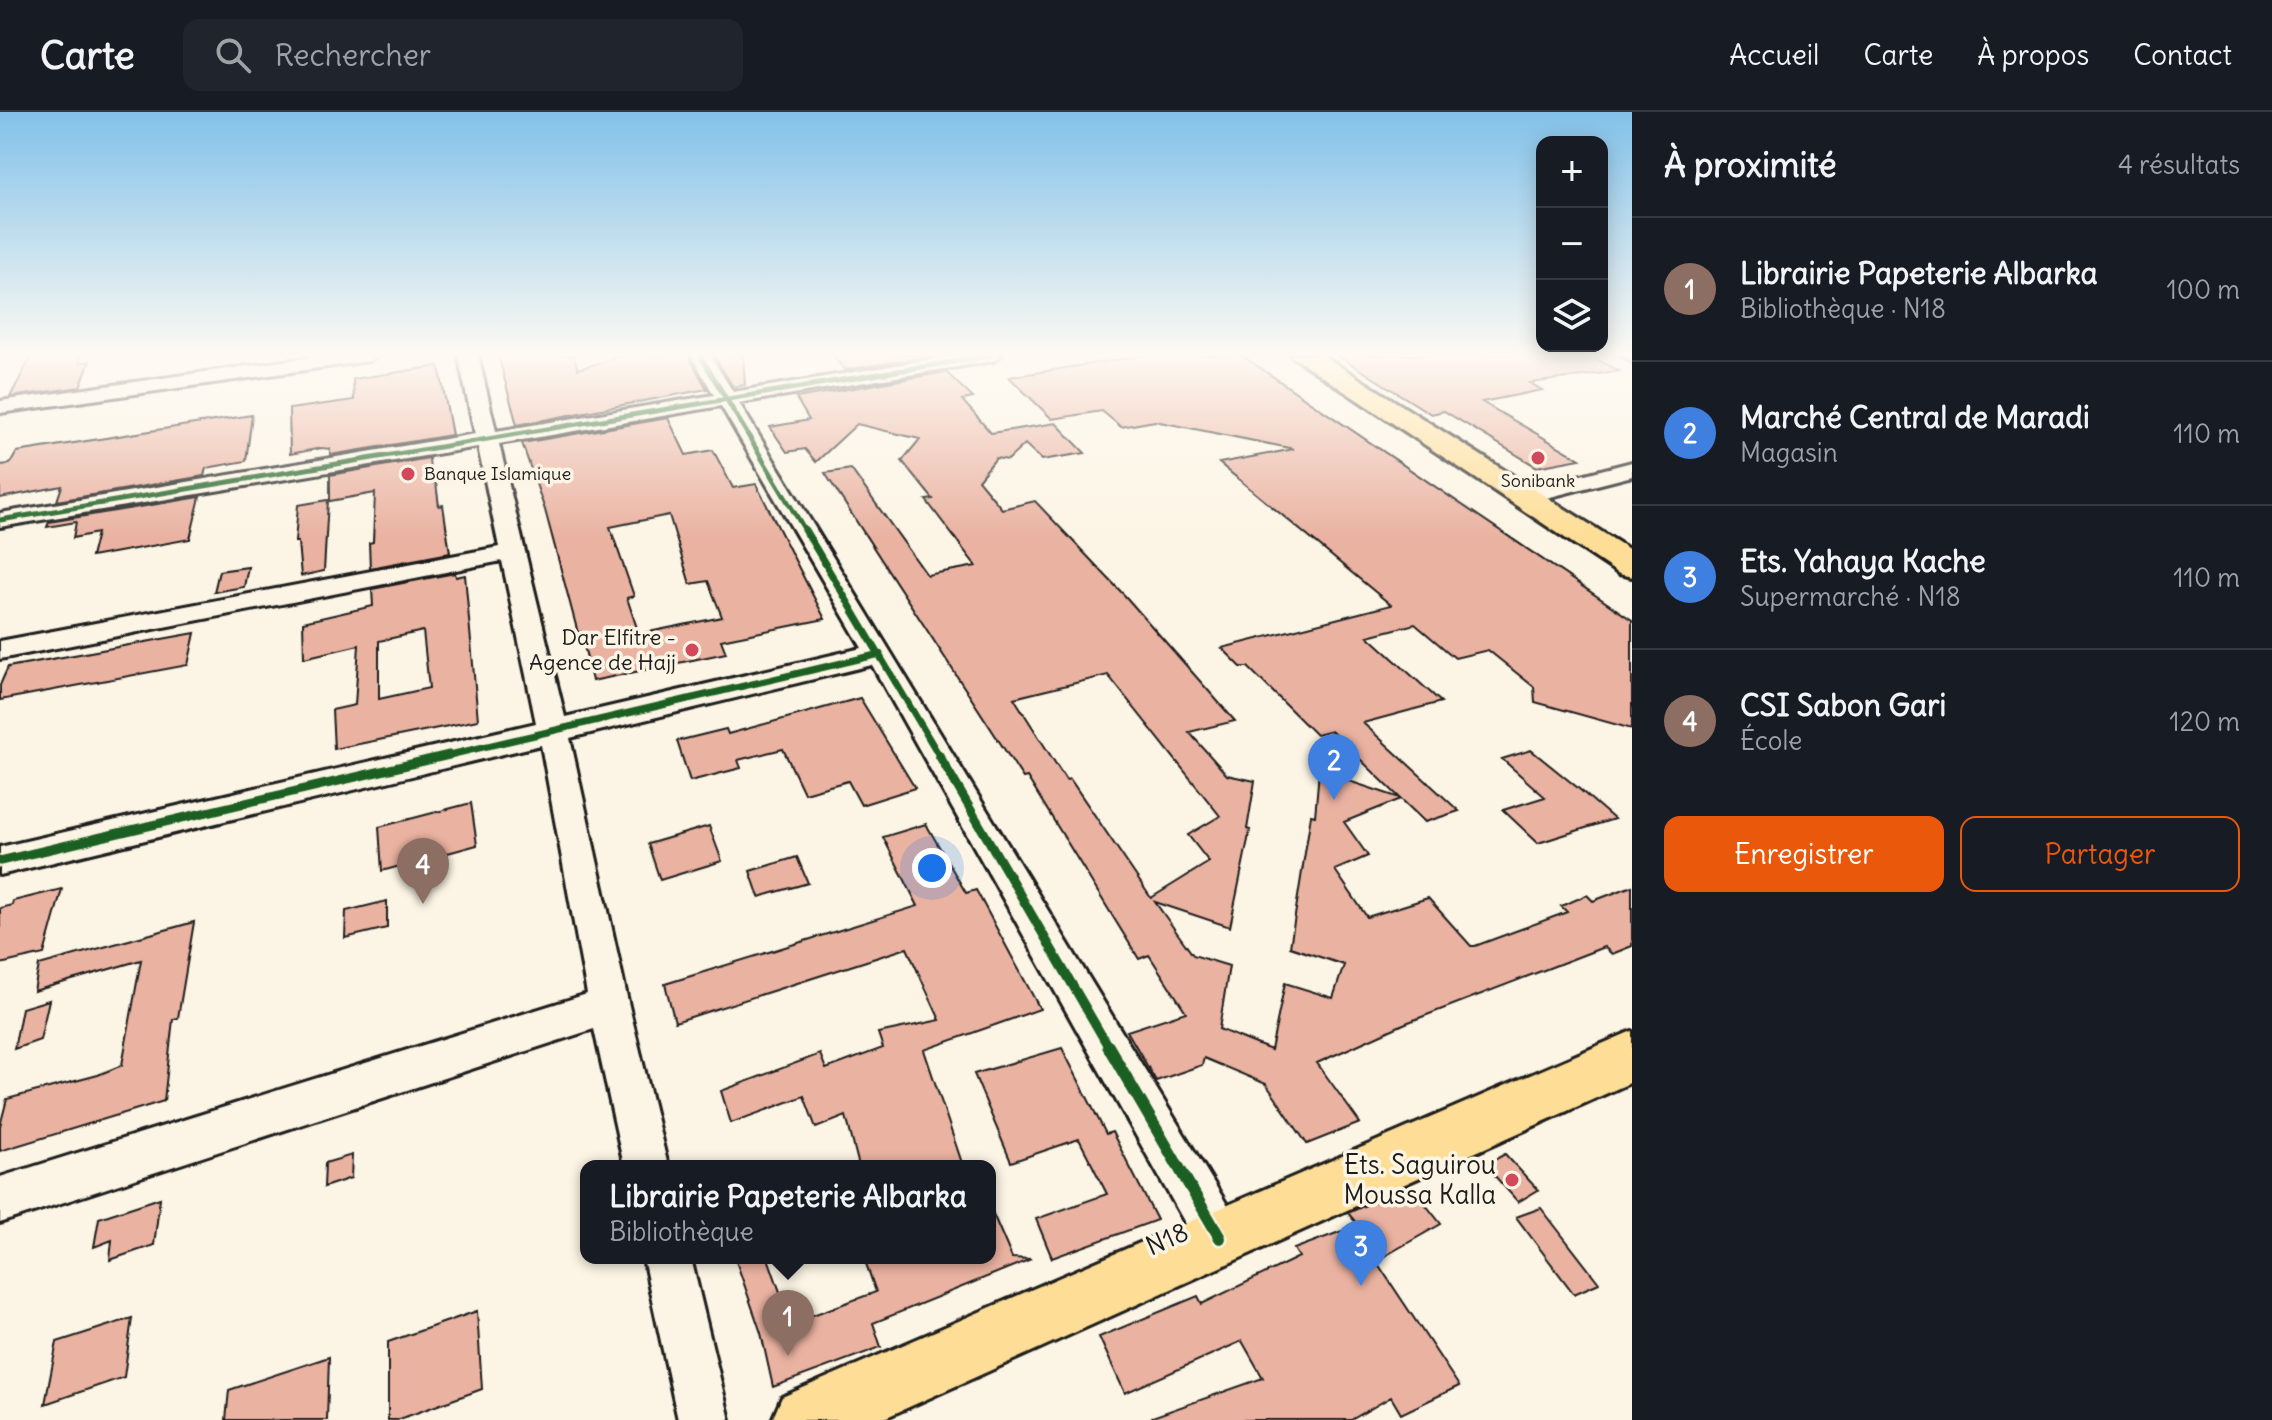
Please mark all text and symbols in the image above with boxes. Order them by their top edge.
search box [183,19,743,91]
text: Carte [40,32,135,79]
icon: search [211,33,255,77]
text: Rechercher [275,36,431,74]
text: Accueil [1729,37,1819,73]
text: Carte [1863,37,1933,73]
text: À propos [1977,37,2089,73]
text: Contact [2133,37,2232,73]
map controls [1536,136,1608,352]
button: + [1536,136,1608,208]
text: À proximité [1664,143,1837,186]
text: 4 résultats [2118,148,2240,181]
button: − [1536,208,1608,280]
text: Librairie Papeterie Albarka [1740,254,2098,292]
text: 1 [1685,273,1695,306]
text: 100 m [2166,273,2240,306]
button: layers [1536,280,1608,352]
text: Bibliothèque · N18 [1740,292,1946,325]
text: Marché Central de Maradi [1740,398,2090,436]
text: 2 [1683,417,1697,450]
text: 110 m [2173,417,2240,450]
text: Magasin [1740,436,1838,469]
marker: Sonibank [1529,449,1547,467]
place label: Banque Islamique [424,462,571,485]
marker: Banque Islamique [399,465,417,483]
place label: Sonibank [1501,469,1575,492]
text: Ets. Yahaya Kache [1740,542,1986,580]
text: 3 [1683,561,1697,594]
text: 110 m [2173,561,2240,594]
text: Supermarché · N18 [1740,580,1961,613]
place label: Dar Elfitre - Agence de Hajj [529,623,676,676]
marker: Dar Elfitre - Agence de Hajj [683,641,701,659]
text: CSI Sabon Gari [1740,686,1946,724]
text: 4 [1682,705,1698,738]
text: 120 m [2169,705,2240,738]
text: École [1740,724,1802,757]
pin: 2 [1308,734,1360,800]
button: Enregistrer [1664,816,1944,892]
button: Partager [1960,816,2240,892]
pin: 4 [397,838,449,904]
your location [912,848,952,888]
place label: Ets. Saguirou Moussa Kalla [1343,1148,1496,1211]
popup [580,1160,996,1264]
marker: Ets. Saguirou Moussa Kalla [1503,1171,1521,1189]
text: Librairie Papeterie Albarka [609,1177,967,1215]
text: Bibliothèque [609,1215,754,1248]
street label: N18 [1140,1215,1193,1262]
pin: 3 [1335,1220,1387,1286]
pin: 1 [762,1290,814,1356]

